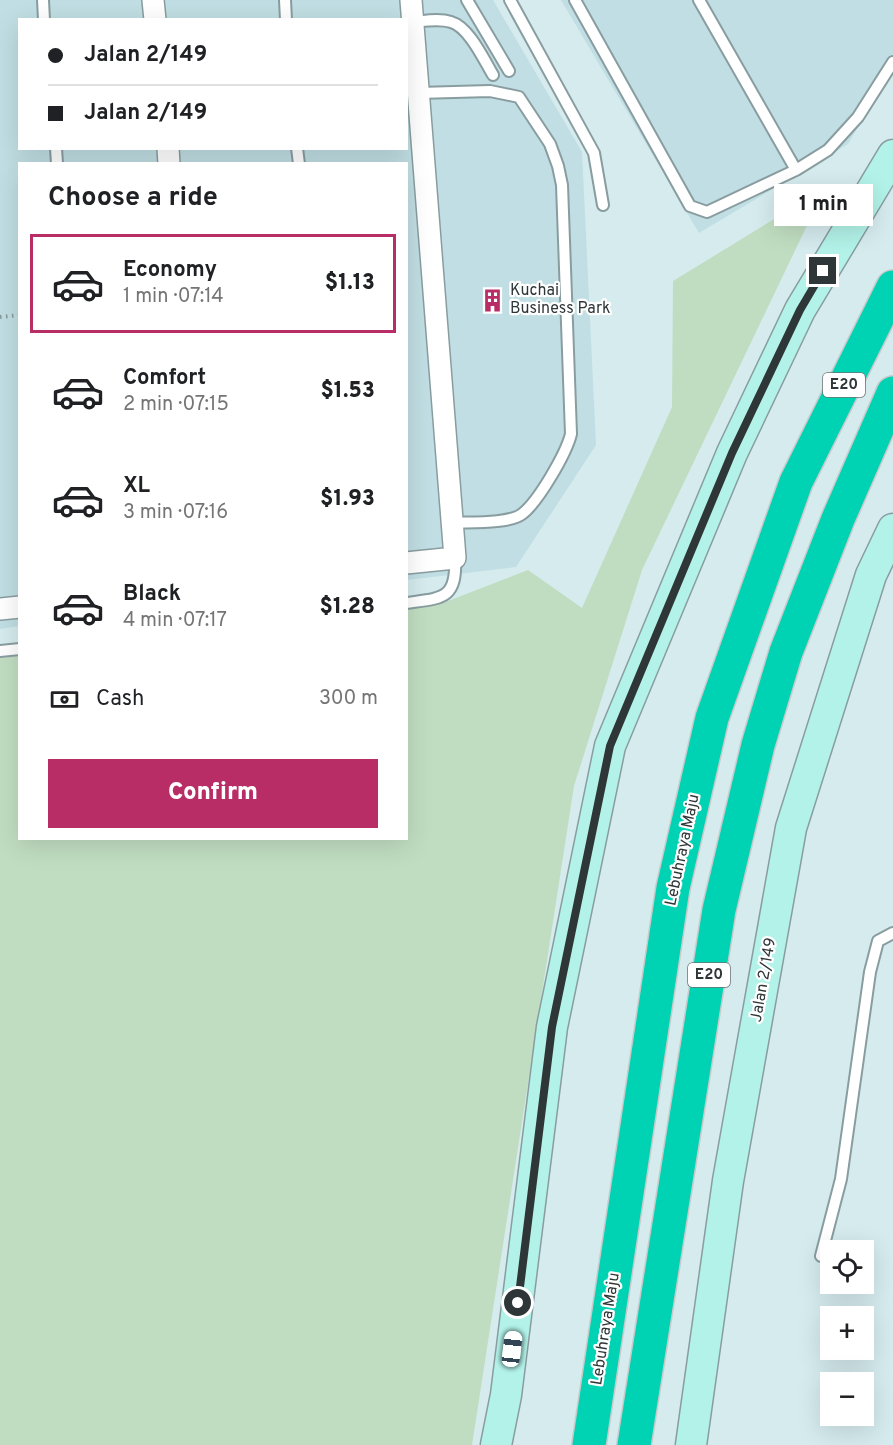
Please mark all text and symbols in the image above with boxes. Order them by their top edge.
text: Jalan 2/149 [84,42,207,69]
text: Jalan 2/149 [84,100,207,127]
text: Choose a ride [48,181,218,215]
callout: 1 min [774,184,872,226]
text: 1 min [799,192,848,218]
icon: car [51,257,105,311]
text: Economy [123,257,217,284]
route end [809,257,836,284]
text: $1.13 [325,270,375,297]
place label: Kuchai Business Park [510,281,611,319]
text: 1 min · 07:14 [123,284,224,310]
building icon: Kuchai Business Park [479,287,505,313]
icon: car [51,365,105,419]
text: Comfort [123,365,206,392]
road number: E20 [823,373,865,397]
text: $1.53 [320,378,375,405]
text: 2 min · 07:15 [123,392,229,418]
icon: car [51,473,105,527]
text: XL [123,473,150,500]
text: $1.93 [320,486,375,513]
text: 3 min · 07:16 [123,500,228,526]
icon: car [51,581,105,635]
text: Black [123,581,181,608]
text: $1.28 [320,594,375,621]
text: 4 min · 07:17 [123,608,227,634]
icon: cash [48,683,81,716]
text: Cash [96,686,145,713]
text: 300 m [319,686,378,712]
button: Confirm [48,759,378,828]
street label: Lebuhraya Maju [661,792,705,908]
street label: Jalan 2/149 [747,936,781,1024]
road number: E20 [688,963,730,987]
map controls [820,1240,874,1426]
button: locate [820,1240,874,1294]
street label: Lebuhraya Maju [587,1271,625,1387]
route start [504,1289,531,1316]
button: + [820,1306,874,1360]
car [501,1330,523,1368]
button: − [820,1372,874,1426]

